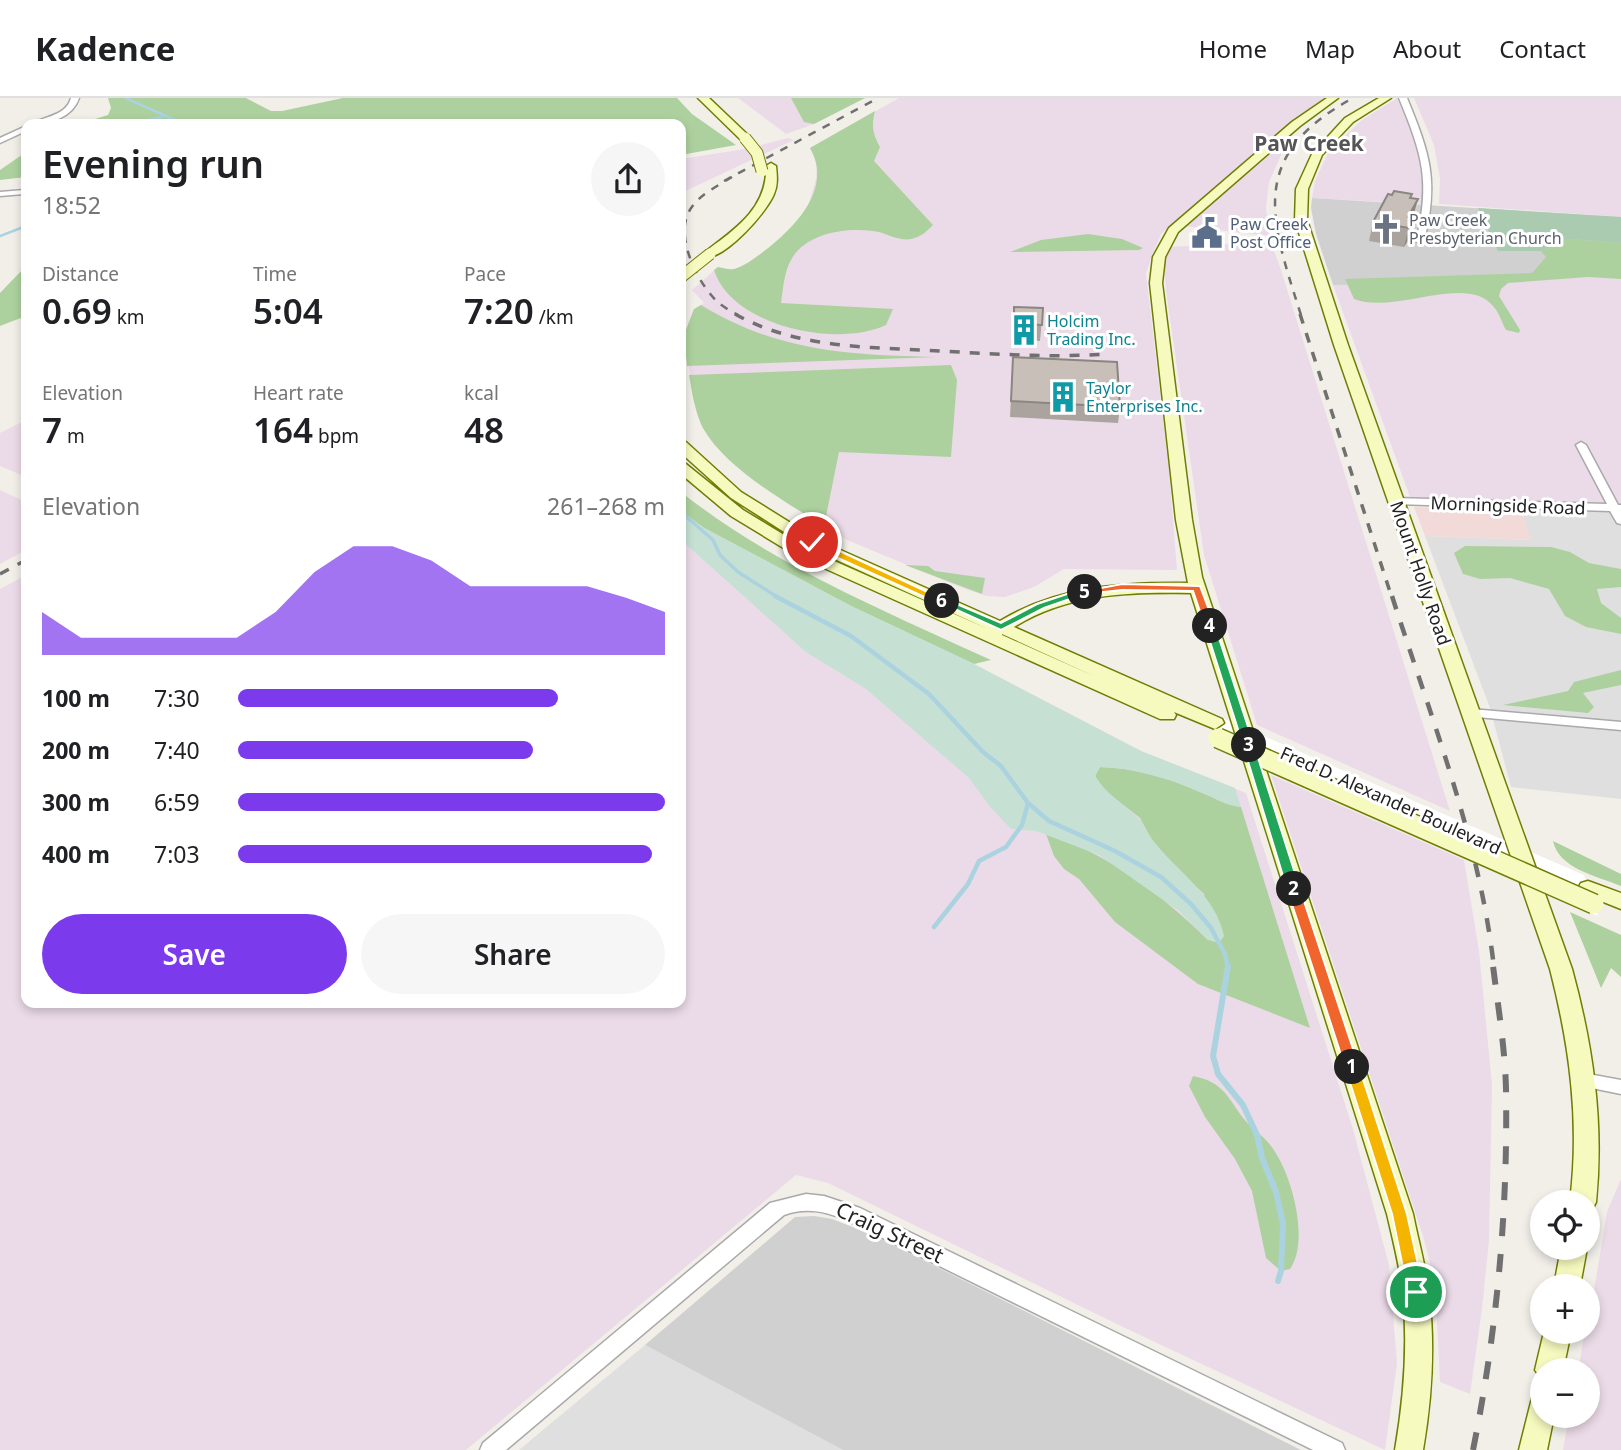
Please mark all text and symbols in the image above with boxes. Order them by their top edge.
text: Kadence [35,26,175,71]
text: Home [1199,32,1267,65]
text: Map [1305,32,1355,65]
text: About [1393,32,1461,65]
text: Contact [1499,32,1586,65]
district label: Paw Creek [1254,129,1365,157]
text: Evening run [42,137,264,189]
button: share [591,142,665,216]
text: 18:52 [42,189,101,221]
place label: Paw Creek Presbyterian Church [1409,209,1562,249]
church icon: Paw Creek Presbyterian Church [1369,212,1403,246]
place label: Paw Creek Post Office [1230,213,1311,253]
public building icon: Paw Creek Post Office [1190,216,1224,250]
text: Distance [42,261,119,287]
text: Time [253,261,297,287]
text: Pace [464,261,506,287]
text: 0.69 [42,287,112,334]
text: 5:04 [253,287,323,334]
text: 7:20 [464,287,534,334]
text: km [112,304,145,330]
text: /km [534,304,574,330]
place label: Holcim Trading Inc. [1047,310,1136,350]
building icon: Holcim Trading Inc. [1007,313,1041,347]
place label: Taylor Enterprises Inc. [1086,377,1203,417]
text: Elevation [42,380,123,406]
text: Heart rate [253,380,344,406]
text: kcal [464,380,499,406]
building icon: Taylor Enterprises Inc. [1046,380,1080,414]
text: 7 [42,406,62,453]
text: 164 [253,406,313,453]
text: 48 [464,406,504,453]
text: m [62,423,85,449]
text: bpm [313,423,359,449]
text: Elevation [42,490,140,522]
text: 261–268 m [547,490,665,522]
street label: Morningside Road [1430,490,1586,520]
street label: Mount Holly Road [1385,498,1457,648]
pin [782,512,842,572]
icon: check [793,523,831,561]
pin: 5 [1068,574,1102,610]
text: 5 [1079,578,1090,604]
pin: 6 [925,584,960,618]
text: 6 [936,587,947,613]
pin: 4 [1192,608,1228,644]
text: 4 [1204,612,1215,638]
text: 100 m [42,682,110,714]
text: 7:30 [154,682,200,714]
pin: 3 [1232,728,1266,762]
text: 3 [1243,731,1254,757]
text: 200 m [42,734,110,766]
text: 7:40 [154,734,200,766]
street label: Fred D. Alexander Boulevard [1277,740,1505,860]
text: 300 m [42,786,110,818]
text: 6:59 [154,786,200,818]
text: 400 m [42,838,110,870]
text: 7:03 [154,838,200,870]
pin: 2 [1276,872,1312,906]
text: 2 [1288,875,1299,901]
button: Save [42,914,347,994]
button: Share [361,914,665,994]
pin: 1 [1334,1049,1370,1084]
text: 1 [1346,1053,1357,1079]
map controls [1530,1190,1600,1428]
button: locate [1530,1190,1600,1260]
street label: Craig Street [832,1195,949,1269]
pin [1386,1262,1446,1322]
icon: arrive [1397,1273,1435,1311]
button: + [1530,1274,1600,1344]
button: − [1530,1358,1600,1428]

